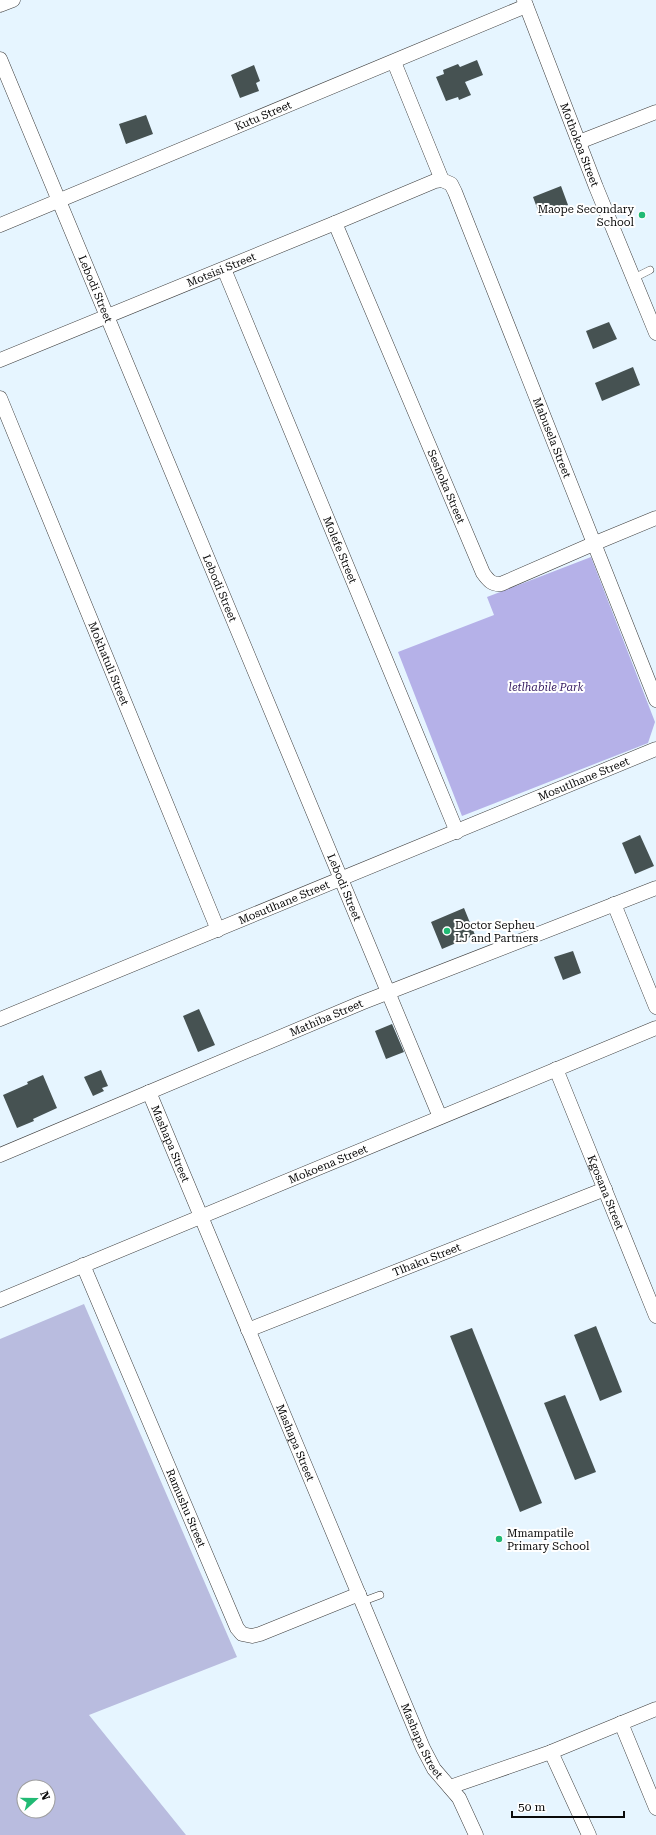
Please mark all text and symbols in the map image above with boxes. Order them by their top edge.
street label: Kutu Street [233,98,293,133]
street label: Mothokoa Street [557,101,601,189]
place label: Maope Secondary School [538,203,635,229]
marker: Maope Secondary School [637,210,647,220]
street label: Motsisi Street [185,250,258,290]
street label: Lebodi Street [75,254,115,325]
street label: Mabusela Street [530,396,573,480]
street label: Seshoka Street [425,448,467,526]
street label: Molefe Street [320,515,359,585]
street label: Lebodi Street [200,553,239,624]
street label: Mokhatuli Street [85,620,131,707]
park label: letlhabile Park [509,681,583,694]
street label: Mosutlhane Street [536,755,631,804]
street label: Lebodi Street [324,852,364,923]
street label: Mosutlhane Street [237,878,332,927]
place label: Doctor Sepheu LJ and Partners [455,919,538,945]
marker: Doctor Sepheu LJ and Partners [442,926,452,936]
street label: Mathiba Street [288,997,365,1039]
street label: Mashapa Street [148,1103,192,1184]
street label: Mokoena Street [287,1142,369,1187]
street label: Kgosana Street [585,1153,626,1232]
street label: Tlhaku Street [391,1241,463,1279]
street label: Mashapa Street [273,1402,317,1483]
street label: Ramushu Street [163,1467,208,1549]
place label: Mmampatile Primary School [507,1527,590,1553]
marker: Mmampatile Primary School [494,1534,504,1544]
street label: Mashapa Street [398,1701,445,1781]
north arrow [16,1779,56,1819]
text: N [37,1789,53,1802]
scale bar [512,1793,624,1819]
text: 50 m [518,1800,545,1814]

